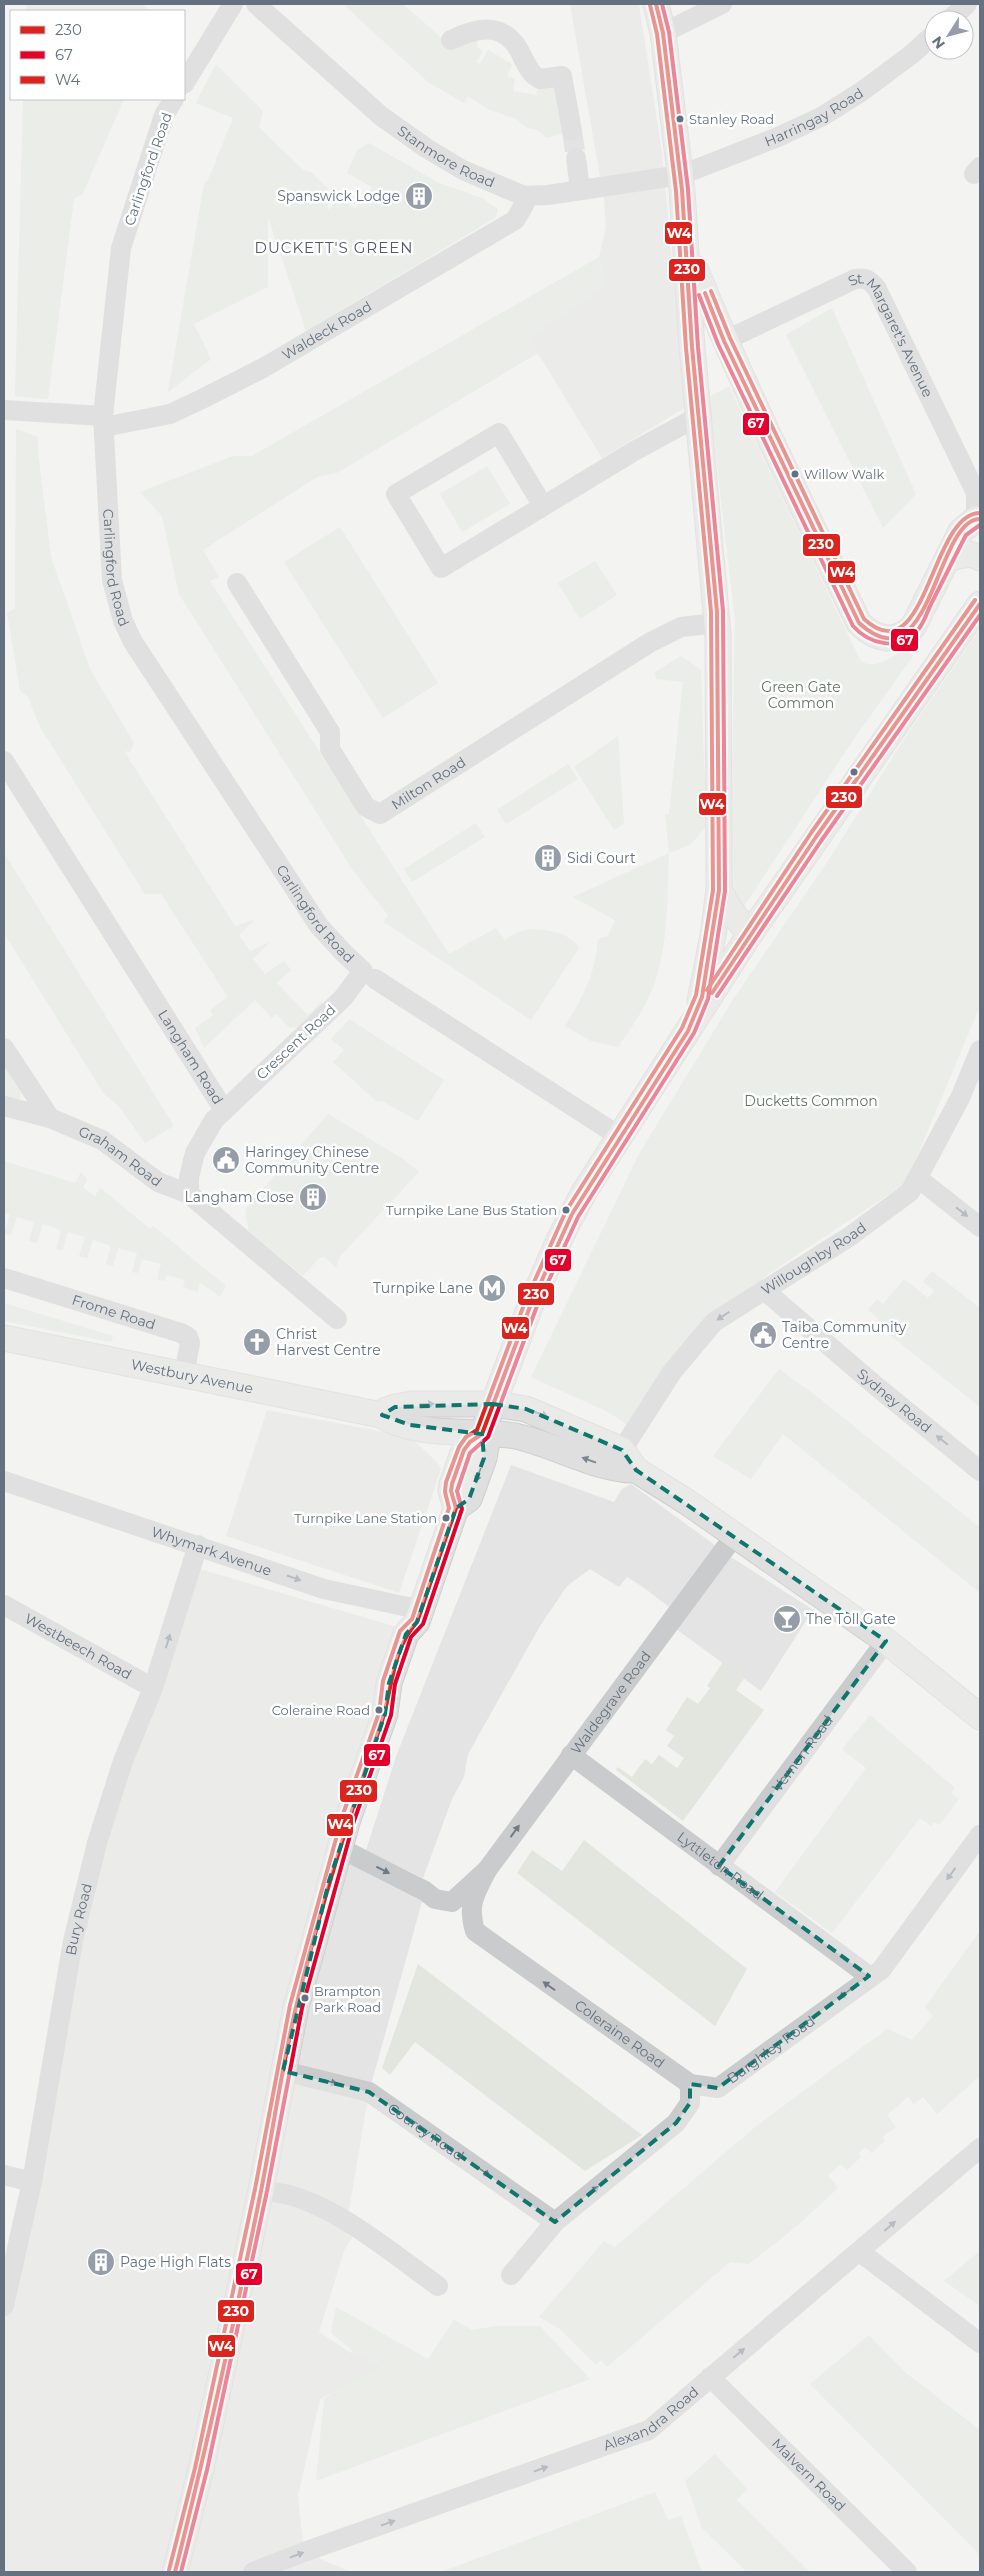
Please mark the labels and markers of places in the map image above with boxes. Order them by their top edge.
place label: Stanley Road [689,111,774,127]
marker: Stanley Road [675,114,685,124]
building icon: Spanswick Lodge [404,181,434,211]
place label: Spanswick Lodge [277,187,400,205]
place label: Willow Walk [804,466,884,482]
marker: Willow Walk [790,469,800,479]
unlabelled marker [849,767,859,777]
building icon: Sidi Court [533,843,563,873]
place label: Sidi Court [567,849,636,867]
place label: Haringey Chinese Community Centre [245,1143,379,1177]
public building icon: Haringey Chinese Community Centre [211,1145,241,1175]
building icon: Langham Close [298,1182,328,1212]
place label: Langham Close [184,1188,294,1206]
place label: Turnpike Lane Bus Station [386,1202,557,1218]
marker: Turnpike Lane Bus Station [561,1205,571,1215]
metro station icon: Turnpike Lane [477,1273,507,1303]
place label: Turnpike Lane [373,1279,473,1297]
place label: Taiba Community Centre [782,1318,907,1352]
public building icon: Taiba Community Centre [748,1320,778,1350]
place label: Christ Harvest Centre [276,1325,381,1359]
church icon: Christ Harvest Centre [242,1327,272,1357]
place label: Turnpike Lane Station [294,1510,437,1526]
marker: Turnpike Lane Station [441,1513,451,1523]
bar icon: The Toll Gate [772,1604,802,1634]
place label: The Toll Gate [806,1610,896,1628]
place label: Coleraine Road [272,1702,370,1718]
marker: Coleraine Road [374,1705,384,1715]
place label: Brampton Park Road [314,1983,381,2015]
marker: Brampton Park Road [300,1993,310,2003]
building icon: Page High Flats [86,2247,116,2277]
place label: Page High Flats [120,2253,231,2271]

